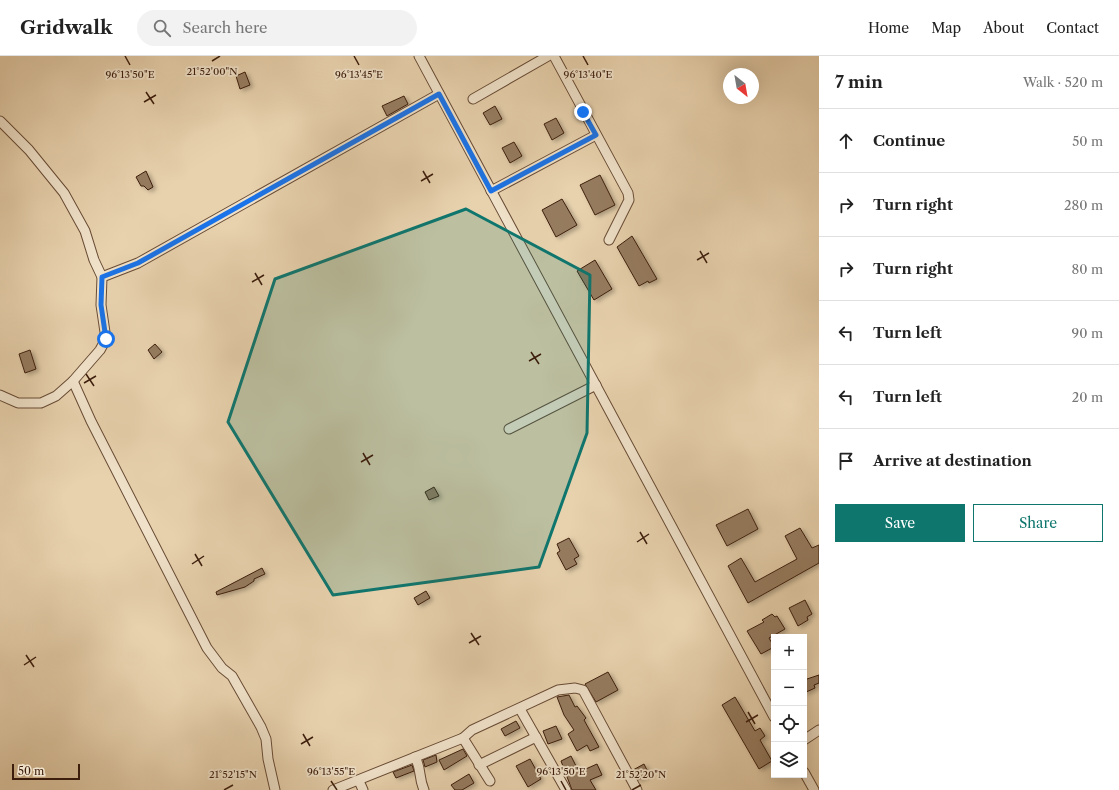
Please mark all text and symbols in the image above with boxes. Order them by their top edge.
search box [137,10,417,46]
text: Gridwalk [20,16,113,39]
icon: search [151,17,173,39]
text: Search here [183,18,268,37]
text: Home [868,19,909,37]
text: Map [931,19,961,37]
text: About [983,19,1024,37]
text: Contact [1046,19,1099,37]
text: 21°52'00"N [186,65,238,78]
text: 96°13'50"E [105,68,155,81]
text: 96°13'45"E [335,68,383,81]
text: 96°13'40"E [564,68,613,81]
north arrow [723,68,759,104]
text: 7 min [835,72,883,92]
text: Walk · 520 m [1023,74,1103,90]
route end [574,103,592,121]
icon: ahead [835,130,857,152]
text: Continue [873,131,945,150]
text: 50 m [1072,133,1103,149]
icon: right [835,194,857,216]
text: Turn right [873,195,953,214]
text: 280 m [1064,197,1103,213]
icon: right [835,258,857,280]
text: Turn right [873,259,953,278]
text: 80 m [1071,261,1103,277]
icon: left [835,322,857,344]
text: Turn left [873,323,942,342]
text: 90 m [1072,325,1103,341]
route start [97,330,115,348]
icon: left [835,386,857,408]
text: Turn left [873,387,942,406]
text: 20 m [1072,389,1103,405]
icon: arrive [835,450,857,472]
text: Arrive at destination [873,451,1032,470]
button: Save [835,504,965,542]
button: Share [973,504,1103,542]
map controls [771,634,807,778]
button: + [771,634,807,670]
button: − [771,670,807,706]
button: locate [771,706,807,742]
button: layers [771,742,807,778]
scale bar [12,762,80,781]
text: 50 m [18,764,44,778]
text: 96°13'55"E [307,765,355,778]
text: 96°13'50"E [536,765,586,778]
text: 21°52'15"N [209,768,257,781]
text: 21°52'20"N [616,768,666,781]

